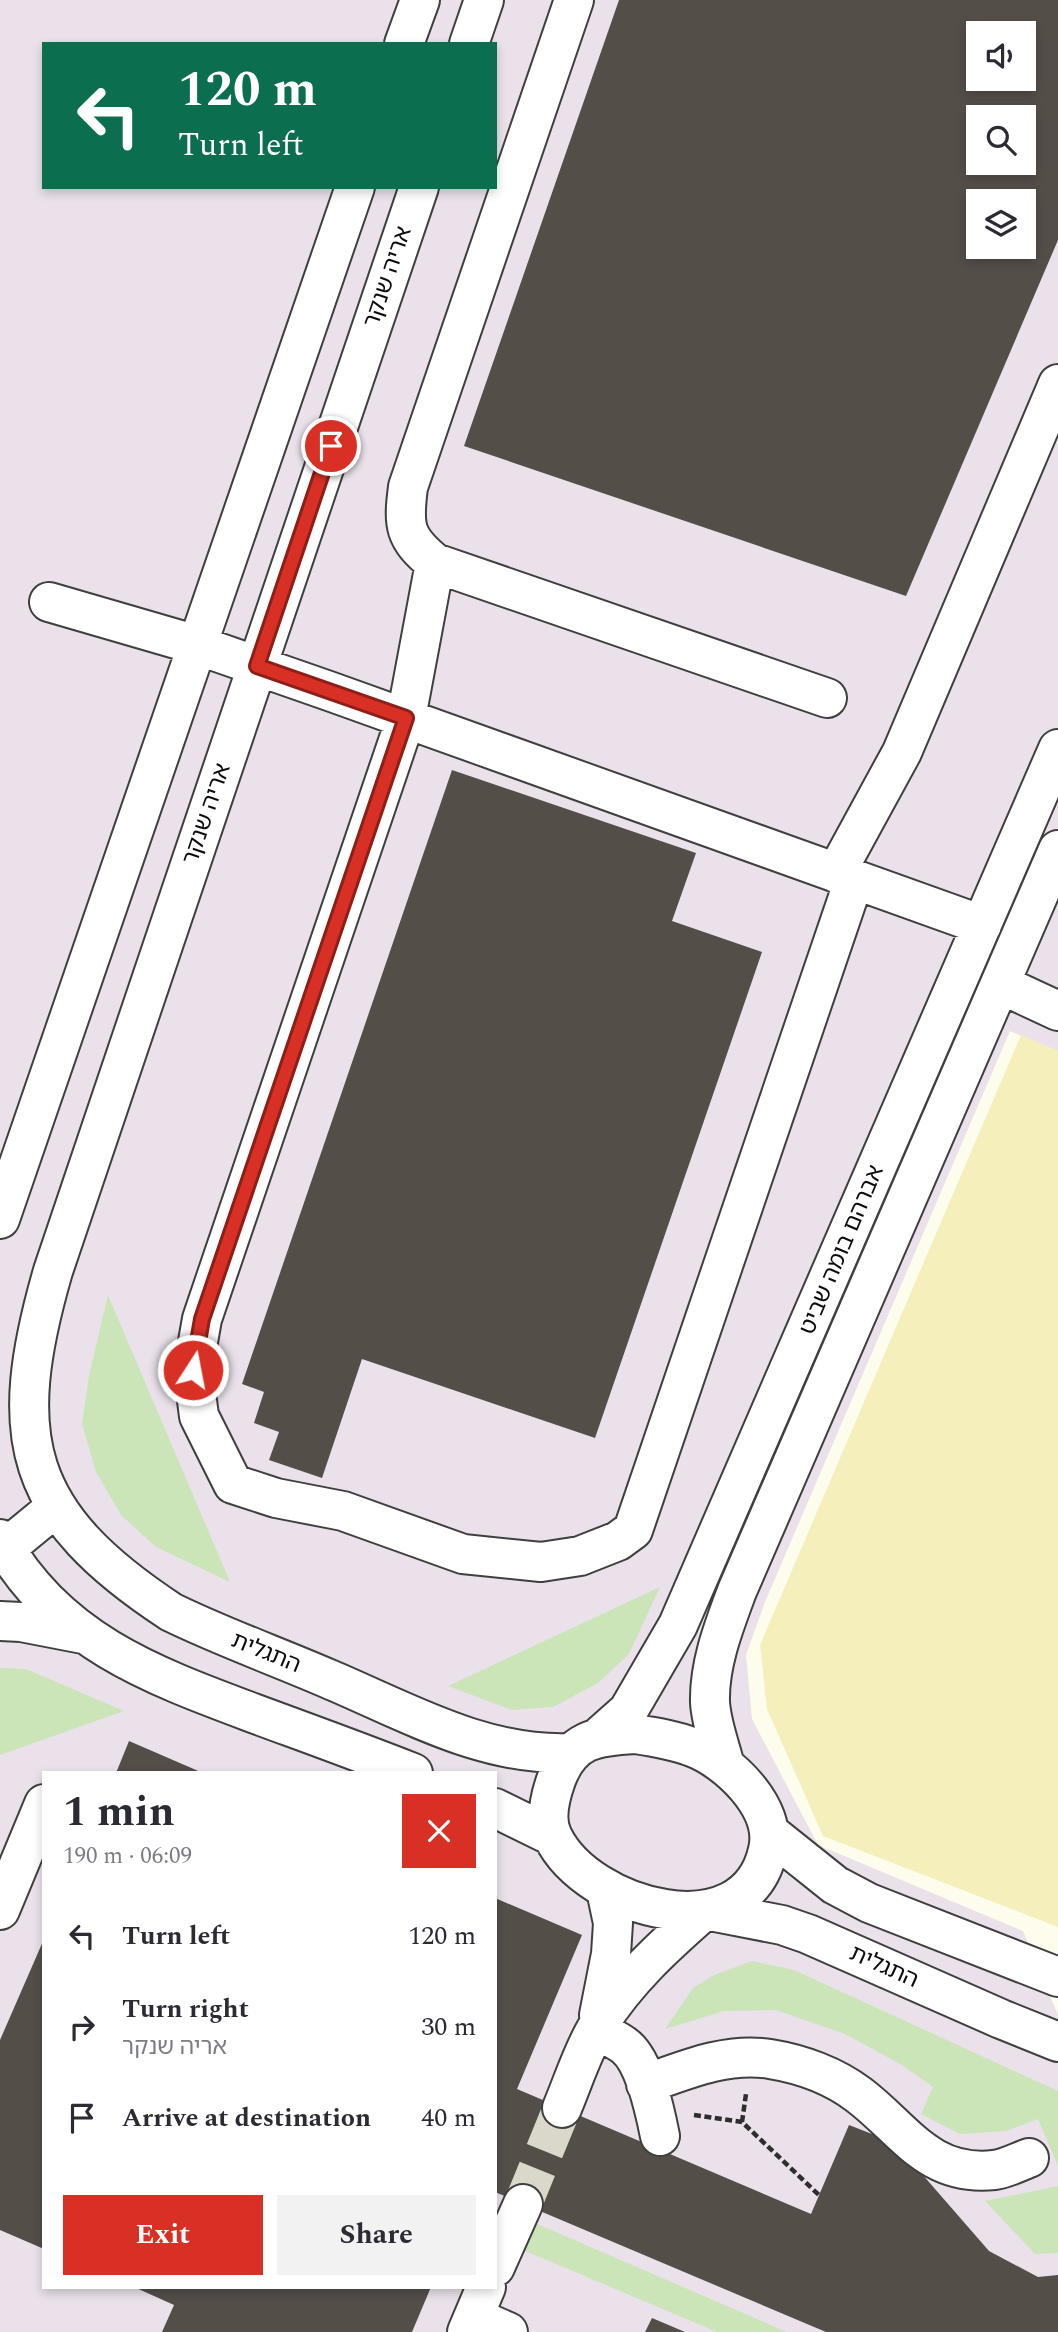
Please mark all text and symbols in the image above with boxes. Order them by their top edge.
map controls [966,21,1036,259]
button: sound [966,21,1036,91]
text: 120 m [178,53,317,128]
icon: left [63,70,154,161]
button: search [966,105,1036,175]
text: Turn left [178,121,304,170]
button: layers [966,189,1036,259]
street label: אריה שנקר [354,222,422,332]
pin [301,416,361,476]
icon: arrive [312,427,350,465]
street label: אריה שנקר [173,759,241,869]
street label: אברהם בומה שביט [791,1160,893,1340]
position arrow [156,1333,230,1407]
street label: התגלית [226,1623,306,1683]
text: 1 min [63,1781,175,1844]
button: close [402,1794,476,1868]
text: 190 m · 06:09 [63,1839,192,1874]
text: Turn left [122,1916,230,1956]
text: 120 m [408,1916,476,1956]
icon: left [63,1917,101,1955]
street label: התגלית [844,1936,924,1998]
text: Turn right [122,1989,249,2029]
text: 30 m [421,2007,476,2047]
icon: right [63,2008,101,2046]
text: אריה שנקר [122,2030,227,2065]
text: Arrive at destination [122,2098,371,2138]
text: 40 m [421,2098,476,2138]
icon: arrive [63,2099,101,2137]
button: Exit [63,2195,263,2275]
button: Share [277,2195,476,2275]

